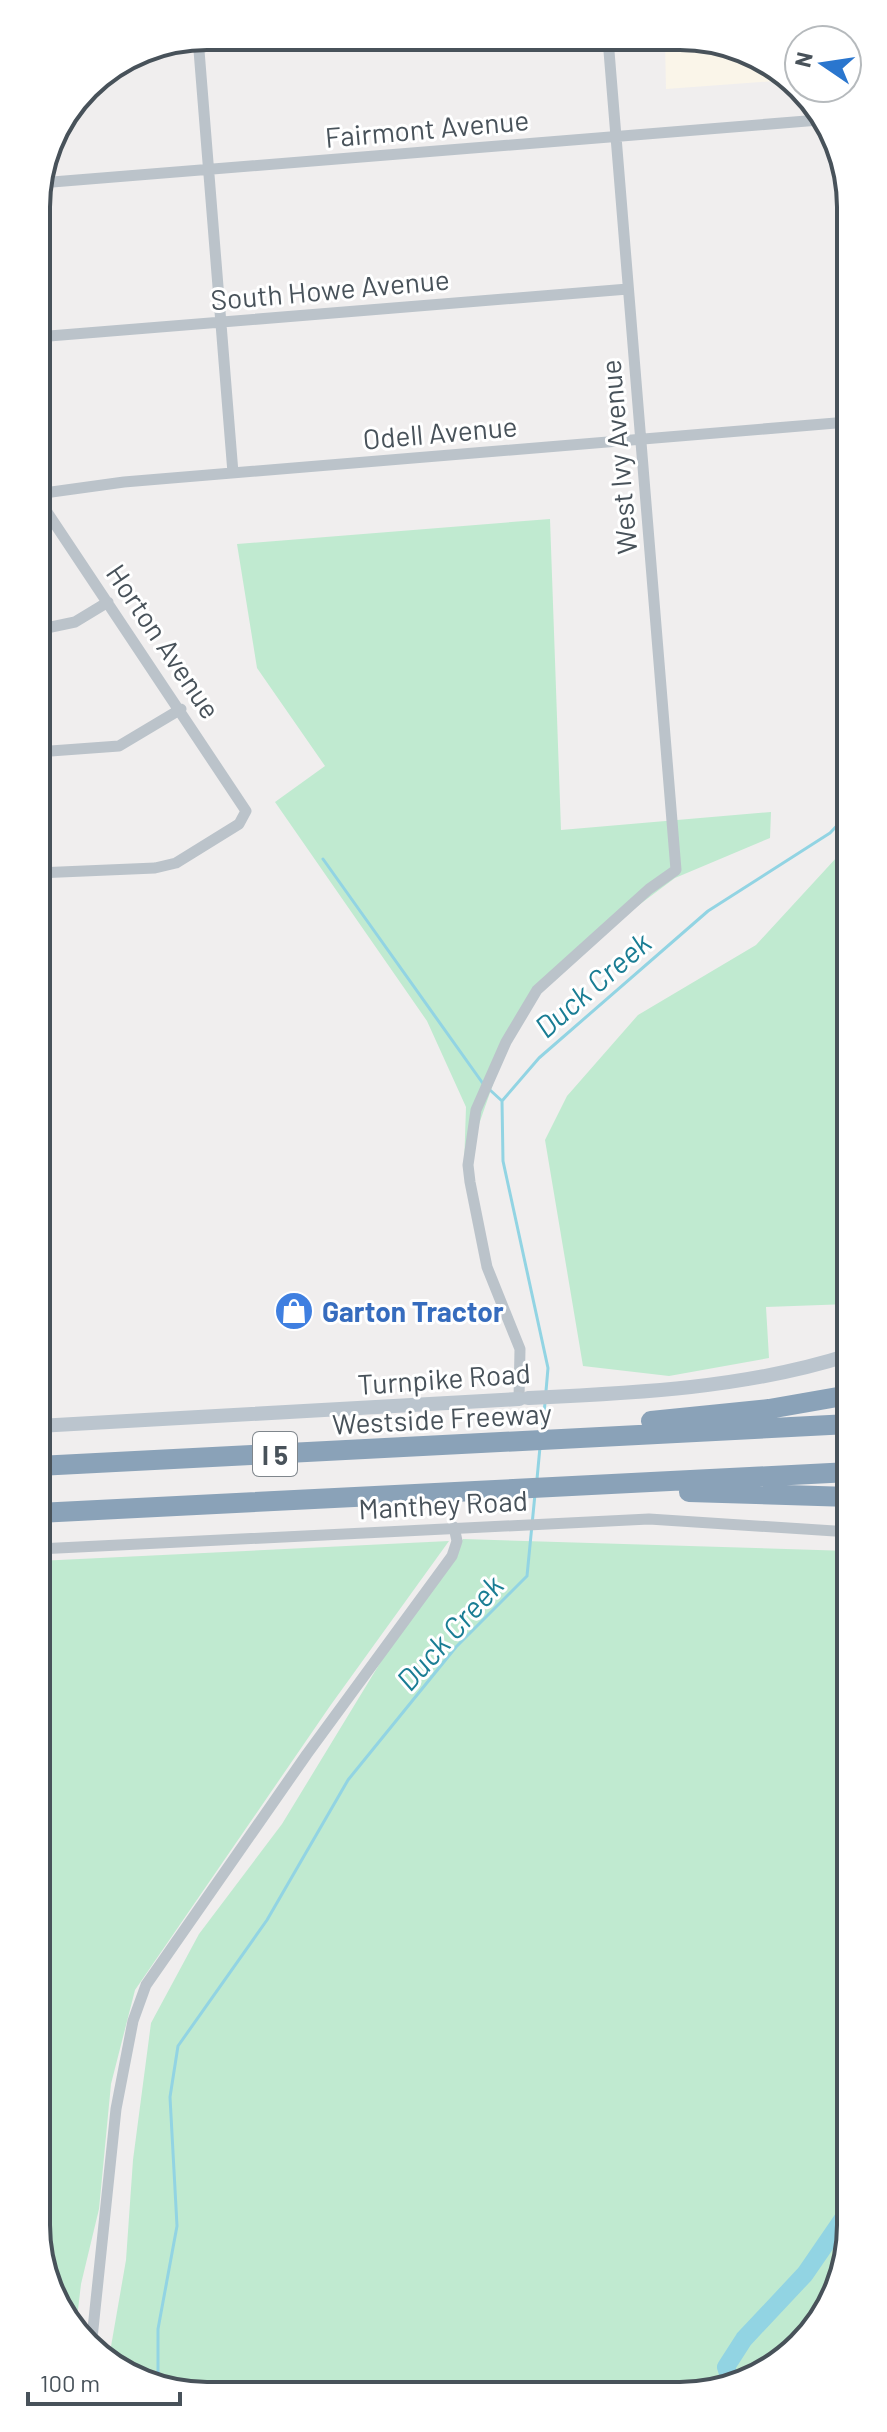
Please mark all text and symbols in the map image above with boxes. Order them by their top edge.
north arrow [783,24,863,104]
text: N [788,49,817,69]
street label: Fairmont Avenue [324,102,530,154]
street label: South Howe Avenue [209,262,451,316]
street label: West Ivy Avenue [593,358,643,556]
street label: Odell Avenue [361,408,519,456]
street label: Horton Avenue [100,557,228,725]
water label: Duck Creek [526,923,658,1044]
shop icon: Garton Tractor [273,1290,315,1332]
place label: Garton Tractor [322,1294,504,1328]
street label: Turnpike Road [356,1355,532,1401]
street label: Westside Freeway [331,1395,553,1441]
road number: I 5 [253,1432,297,1476]
street label: Manthey Road [357,1483,529,1525]
water label: Duck Creek [388,1567,510,1697]
scale bar [28,2356,180,2406]
text: 100 m [40,2368,100,2397]

